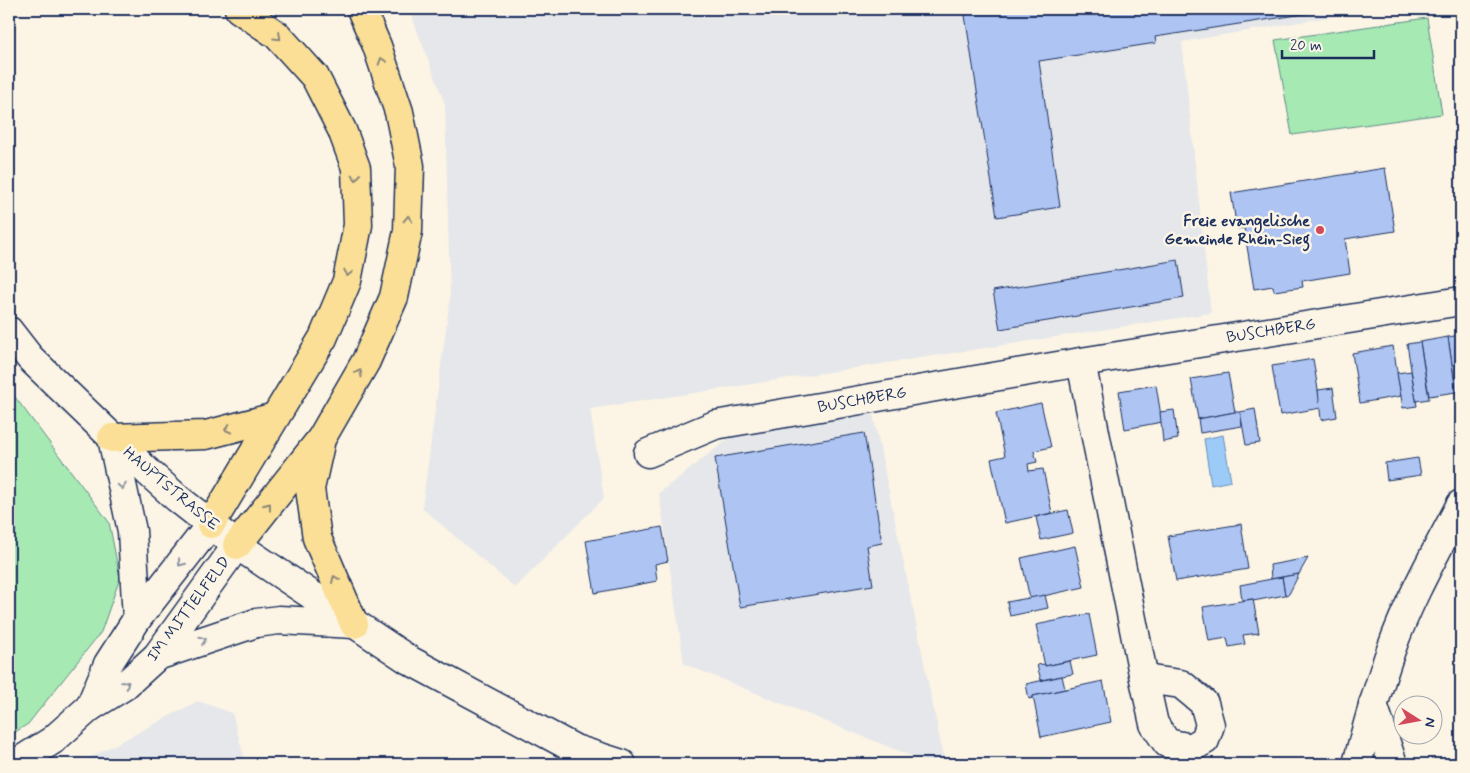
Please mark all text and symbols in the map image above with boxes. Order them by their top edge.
scale bar [1282,28,1375,60]
one-way arrow [272,32,281,41]
text: 20 m [1290,36,1322,56]
one-way arrow [378,57,388,65]
one-way arrow [351,173,362,181]
place label: Freie evangelische Gemeinde Rhein-Sieg [1165,211,1310,252]
one-way arrow [403,215,413,223]
marker: Freie evangelische Gemeinde Rhein-Sieg [1314,224,1326,236]
one-way arrow [343,268,354,277]
street label: BUSCHBERG [1225,314,1317,348]
one-way arrow [353,369,363,378]
street label: BUSCHBERG [816,382,908,418]
one-way arrow [223,423,232,434]
street label: HAUPTSTRASSE [118,442,224,536]
one-way arrow [116,481,127,490]
one-way arrow [262,503,270,512]
street label: IM MITTELFELD [143,552,235,666]
one-way arrow [177,557,186,566]
one-way arrow [330,575,341,584]
one-way arrow [198,636,207,646]
one-way arrow [120,681,129,690]
north arrow [1392,696,1442,746]
text: N [1420,716,1440,729]

